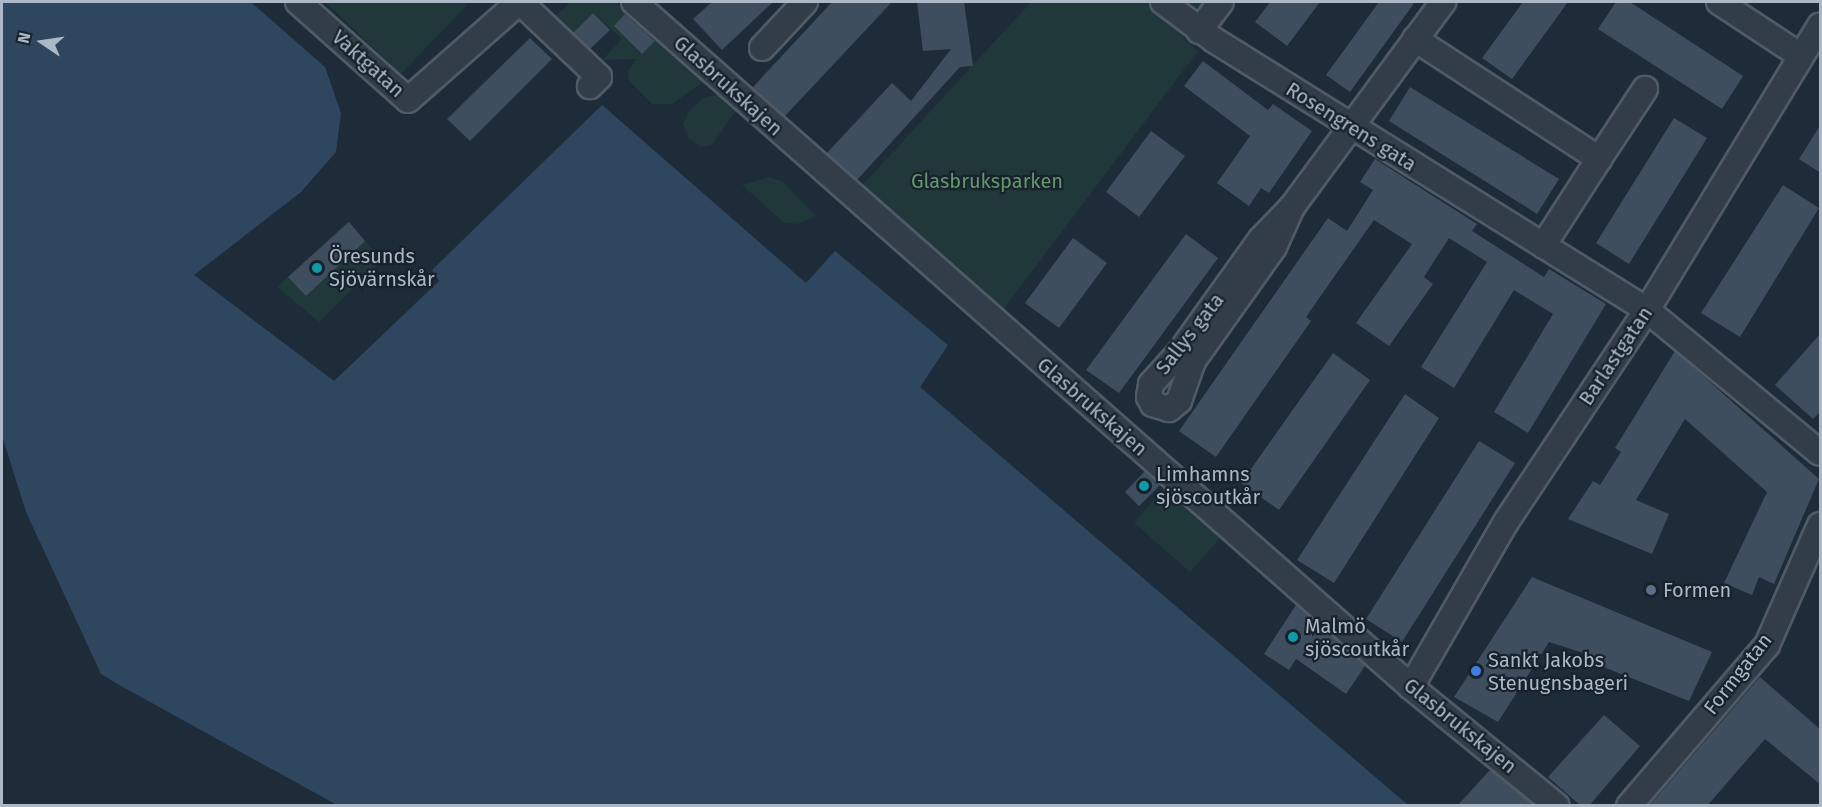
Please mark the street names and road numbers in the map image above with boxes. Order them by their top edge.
street label: Vaktgatan [327,25,409,103]
street label: Glasbrukskajen [669,31,787,141]
street label: Rosengrens gata [1281,77,1421,177]
street label: Sallys gata [1151,289,1229,379]
street label: Barlastgatan [1574,302,1658,410]
street label: Glasbrukskajen [1032,353,1152,461]
street label: Formgatan [1699,629,1777,719]
street label: Glasbrukskajen [1399,673,1521,779]

